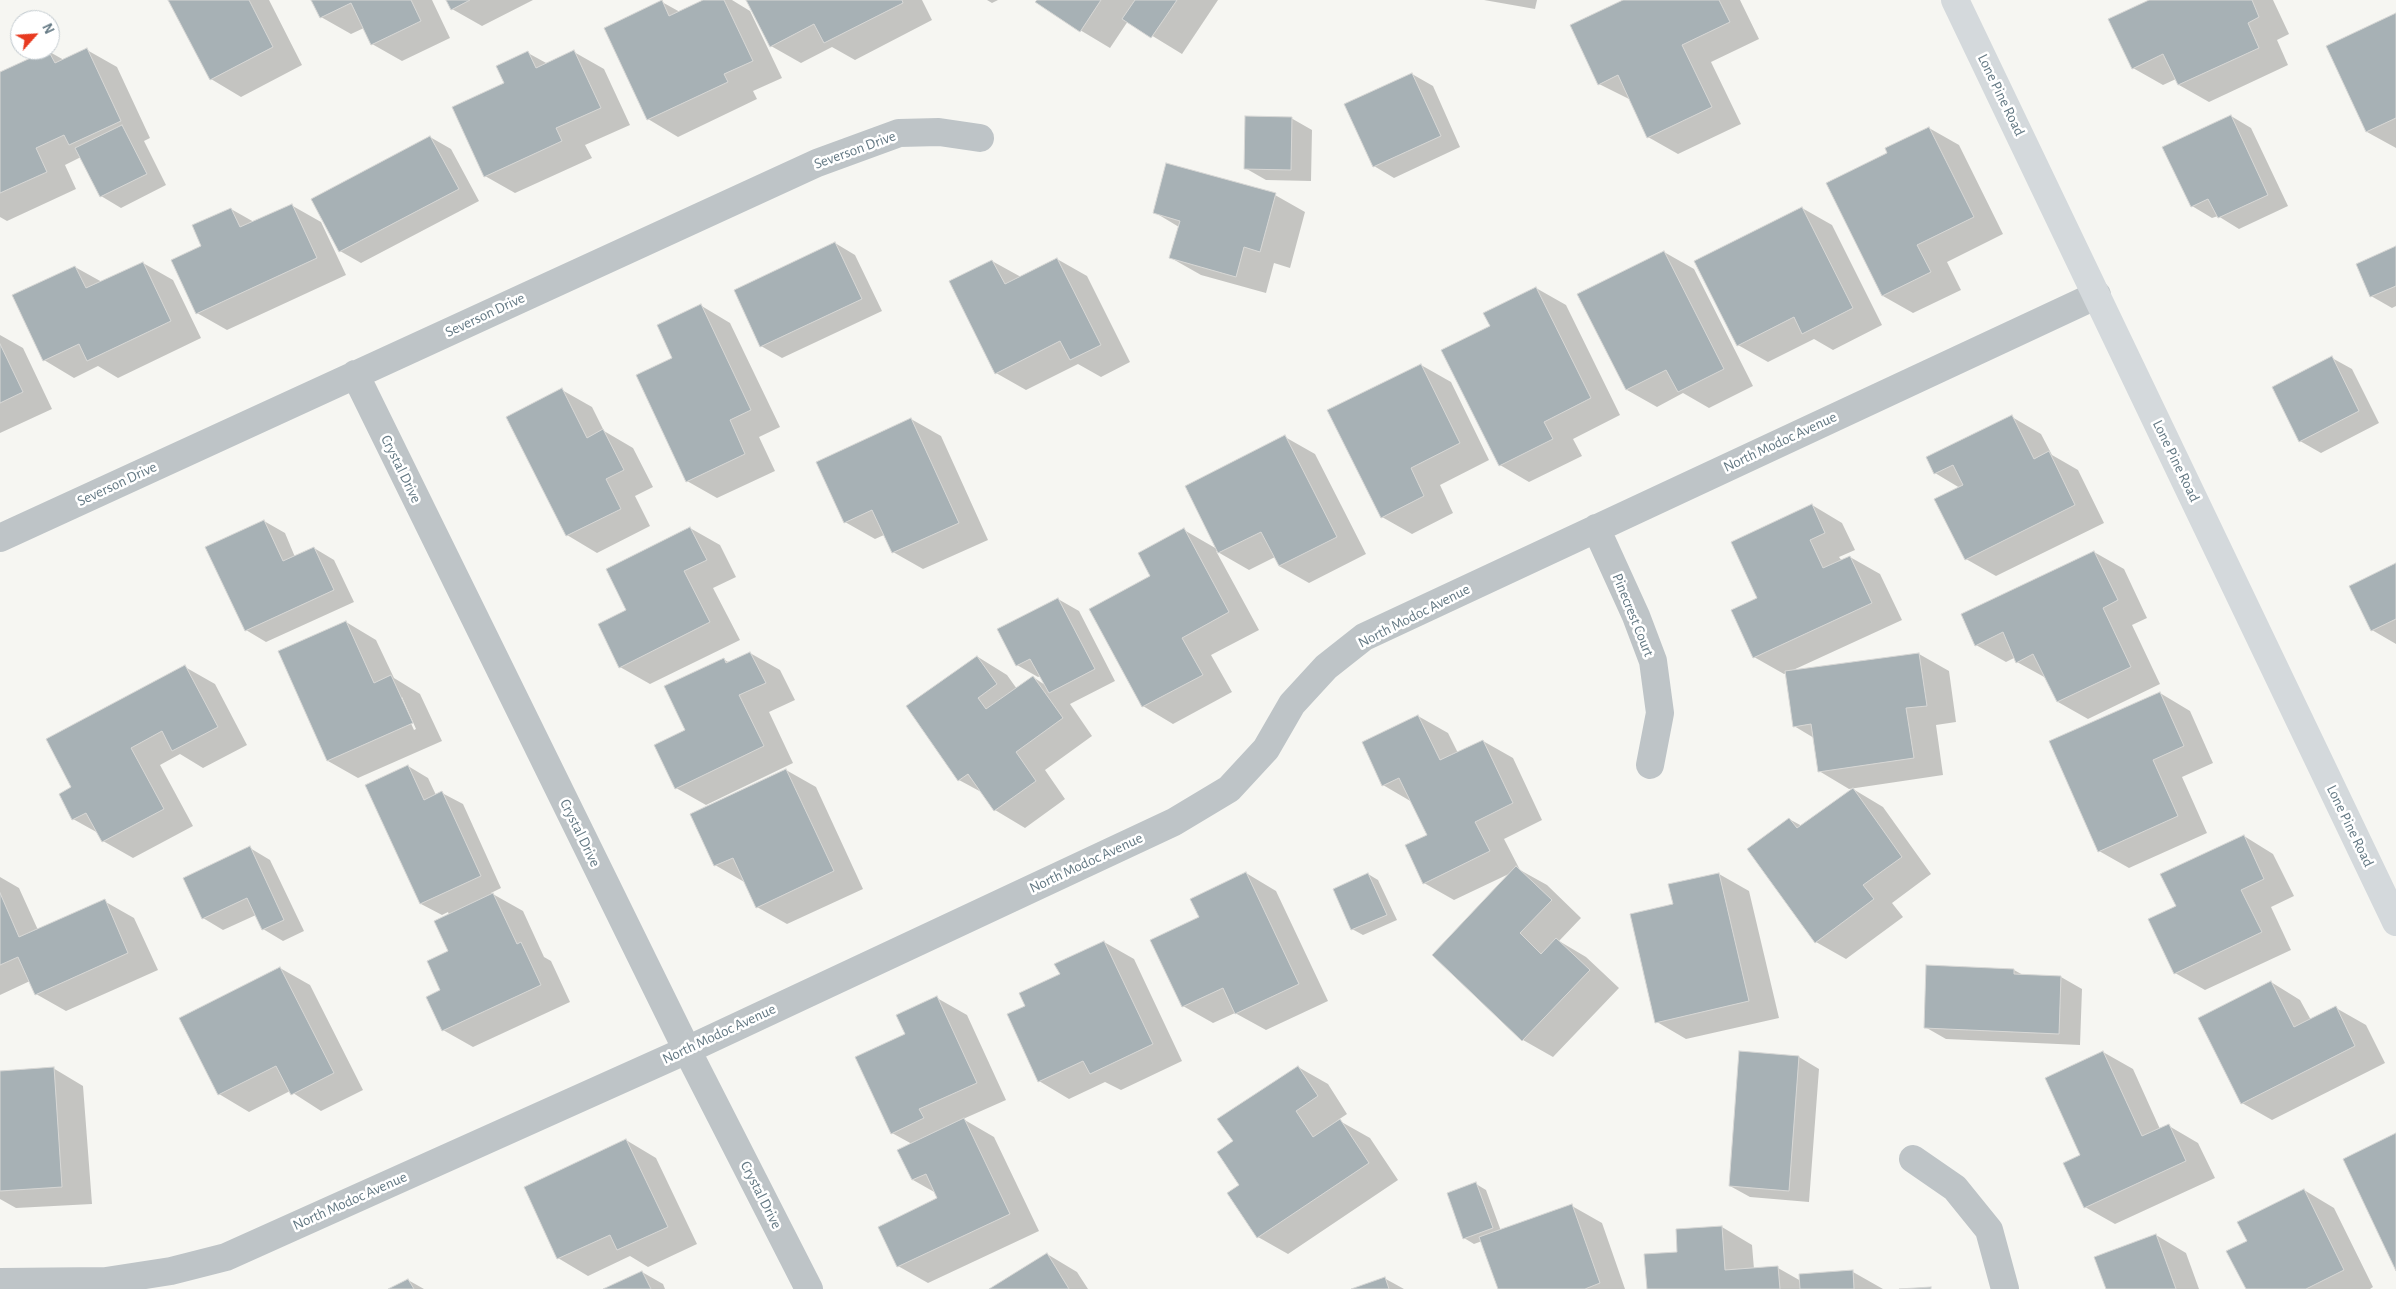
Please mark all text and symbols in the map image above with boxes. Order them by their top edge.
north arrow [10,10,60,60]
text: N [39,21,56,36]
street label: Lone Pine Road [1973,51,2029,139]
street label: Severson Drive [812,127,898,173]
street label: Severson Drive [442,289,528,341]
street label: North Modoc Avenue [1720,408,1840,476]
street label: Lone Pine Road [2148,417,2204,505]
street label: Crystal Drive [377,432,425,506]
street label: Severson Drive [74,458,160,510]
street label: Pinecrest Court [1608,571,1658,659]
street label: North Modoc Avenue [1355,580,1473,652]
street label: Lone Pine Road [2322,782,2378,870]
street label: Crystal Drive [556,796,604,870]
street label: North Modoc Avenue [1026,829,1146,897]
street label: North Modoc Avenue [659,1000,779,1068]
street label: Crystal Drive [736,1158,786,1232]
street label: North Modoc Avenue [290,1168,410,1234]

